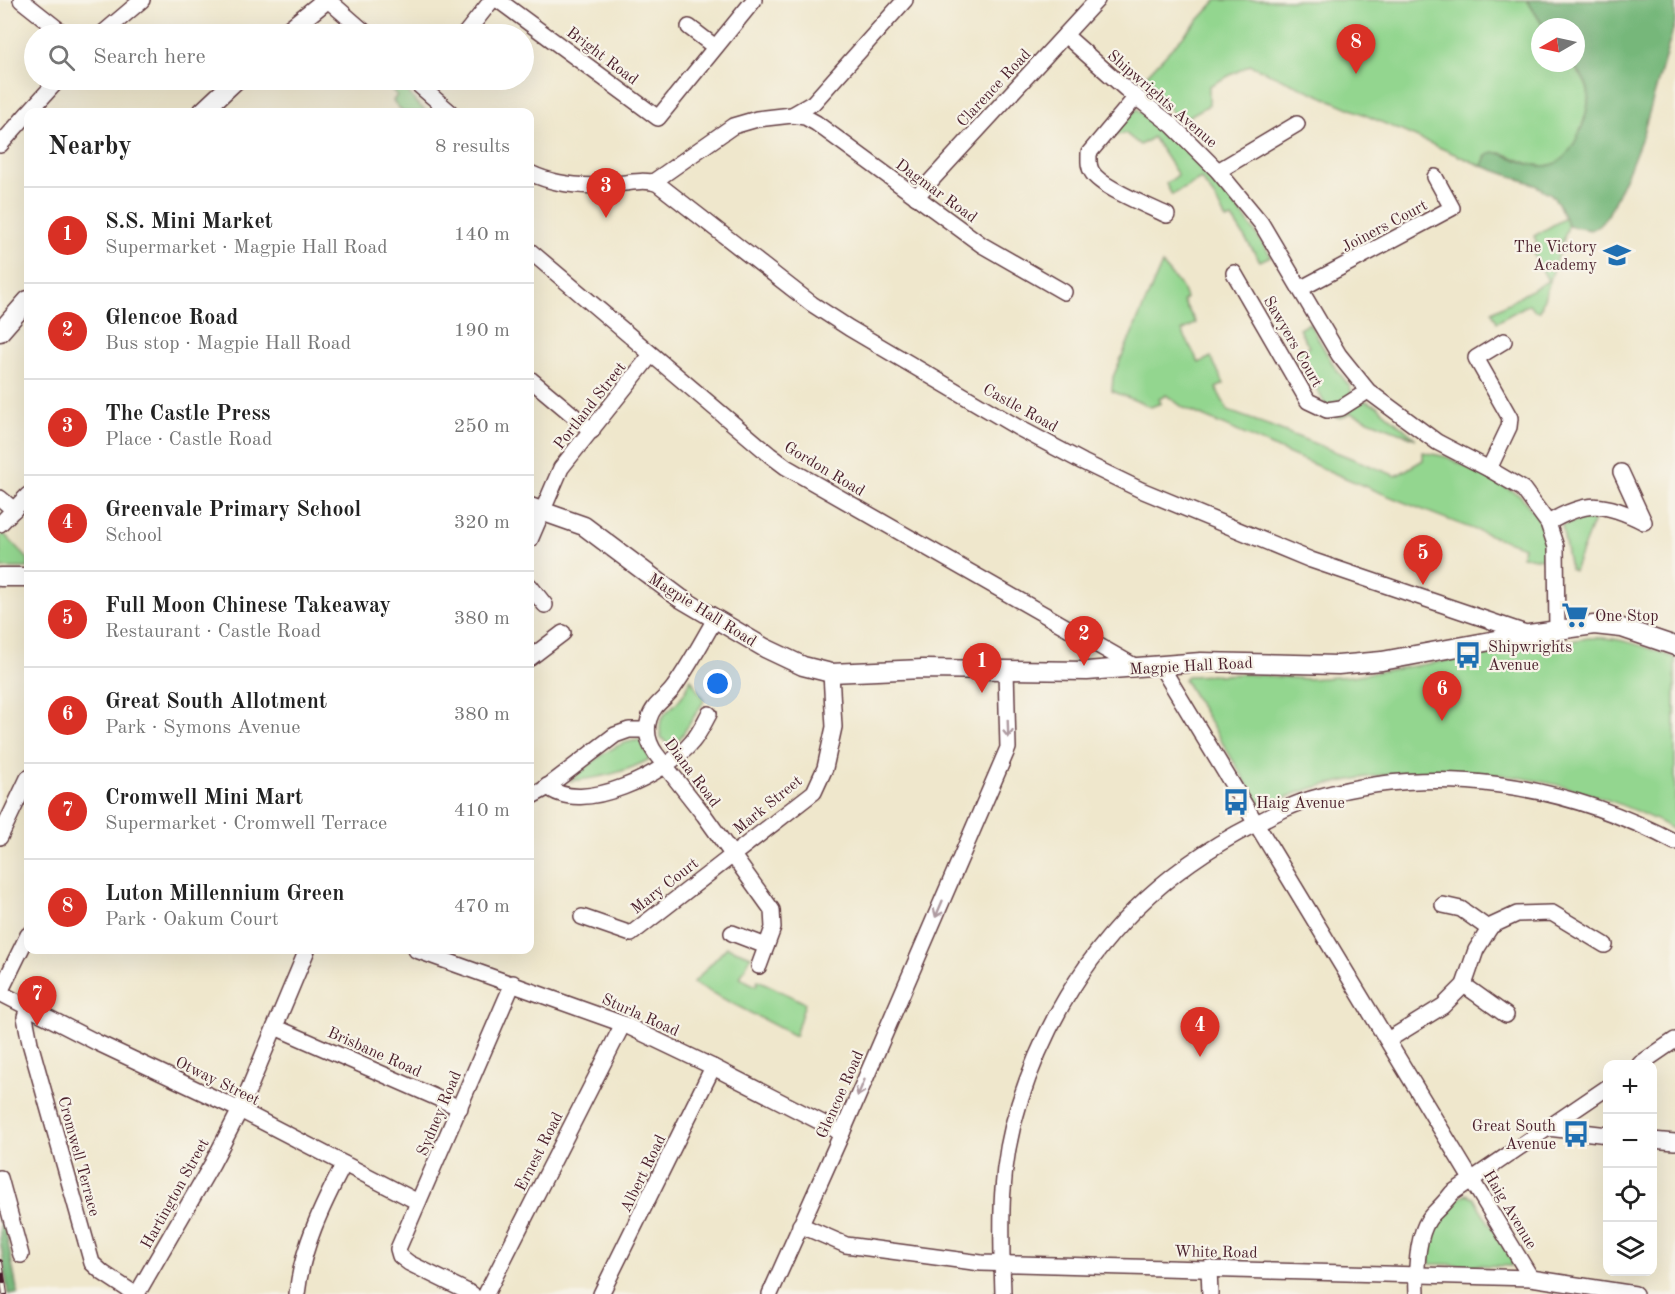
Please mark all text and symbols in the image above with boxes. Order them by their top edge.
north arrow [1531,18,1585,72]
search box [24,24,534,90]
street label: Bright Road [563,25,641,89]
pin: 8 [1336,25,1376,74]
icon: search [45,41,78,74]
text: Search here [93,46,206,68]
street label: Clarence Road [955,46,1034,130]
street label: Shipwrights Avenue [1104,48,1220,151]
text: Nearby [48,134,132,160]
text: 8 results [435,137,510,157]
street label: Dagmar Road [892,157,979,226]
pin: 3 [586,168,626,218]
street label: Joiners Court [1340,197,1431,256]
text: S.S. Mini Market [105,211,273,233]
text: 1 [62,225,73,245]
text: 140 m [454,225,510,245]
text: Supermarket · Magpie Hall Road [105,238,388,258]
place label: The Victory Academy [1514,240,1598,274]
school or university icon: The Victory Academy [1602,240,1632,270]
street label: Sawyers Court [1260,294,1325,391]
text: Glencoe Road [105,307,238,329]
text: 2 [62,321,73,341]
text: 190 m [454,321,510,341]
text: Bus stop · Magpie Hall Road [105,334,351,354]
street label: Portland Street [552,359,630,453]
street label: Castle Road [980,382,1060,436]
text: The Castle Press [105,403,270,425]
text: 3 [62,417,73,437]
text: 250 m [454,417,510,437]
text: Place · Castle Road [105,430,272,450]
street label: Gordon Road [781,439,867,500]
text: Greenvale Primary School [105,499,361,521]
text: 4 [62,513,73,533]
text: 320 m [454,513,510,533]
text: School [105,526,162,546]
pin: 5 [1404,536,1442,585]
street label: Magpie Hall Road [645,571,759,650]
text: Full Moon Chinese Takeaway [105,595,391,617]
supermarket icon: One Stop [1560,600,1590,630]
text: 5 [62,609,73,629]
text: 380 m [454,609,510,629]
place label: One Stop [1595,609,1658,625]
pin: 2 [1064,616,1104,666]
text: Restaurant · Castle Road [105,622,321,642]
bus stop icon: Shipwrights Avenue [1453,640,1483,670]
place label: Shipwrights Avenue [1488,640,1572,674]
pin: 1 [962,644,1002,693]
street label: Magpie Hall Road [1129,656,1253,678]
your location [703,669,732,698]
pin: 6 [1422,672,1462,721]
text: Great South Allotment [105,691,327,713]
text: 6 [62,705,73,725]
text: 380 m [454,705,510,725]
text: Park · Symons Avenue [105,718,300,738]
one-way arrow [1002,718,1014,738]
street label: Diana Road [661,736,722,811]
street label: Mark Street [731,773,806,838]
text: Cromwell Mini Mart [105,787,303,809]
bus stop icon: Haig Avenue [1221,787,1251,817]
place label: Haig Avenue [1256,796,1345,812]
text: 7 [62,801,73,821]
text: 410 m [454,801,510,821]
text: Supermarket · Cromwell Terrace [105,814,387,834]
street label: Mary Court [629,855,702,918]
text: Luton Millennium Green [105,883,345,905]
text: 8 [62,897,73,917]
text: 470 m [454,897,510,917]
one-way arrow [933,900,944,918]
text: Park · Oakum Court [105,910,279,930]
pin: 7 [18,976,57,1026]
street label: Sturla Road [599,992,681,1040]
pin: 4 [1180,1008,1220,1057]
street label: Brisbane Road [325,1025,424,1081]
street label: Glencoe Road [814,1049,867,1141]
street label: Otway Street [172,1055,262,1109]
map controls [1603,1060,1657,1276]
button: + [1603,1060,1657,1114]
street label: Sydney Road [415,1069,465,1159]
one-way arrow [855,1079,867,1097]
street label: Cromwell Terrace [54,1095,102,1218]
street label: Ernest Road [513,1110,566,1194]
button: − [1603,1114,1657,1168]
place label: Great South Avenue [1472,1119,1556,1153]
bus stop icon: Great South Avenue [1561,1119,1591,1149]
street label: Albert Road [618,1132,669,1215]
street label: Hartington Street [139,1136,213,1252]
street label: Haig Avenue [1480,1168,1539,1252]
button: locate [1603,1168,1657,1222]
button: layers [1603,1222,1657,1276]
street label: White Road [1174,1244,1258,1262]

